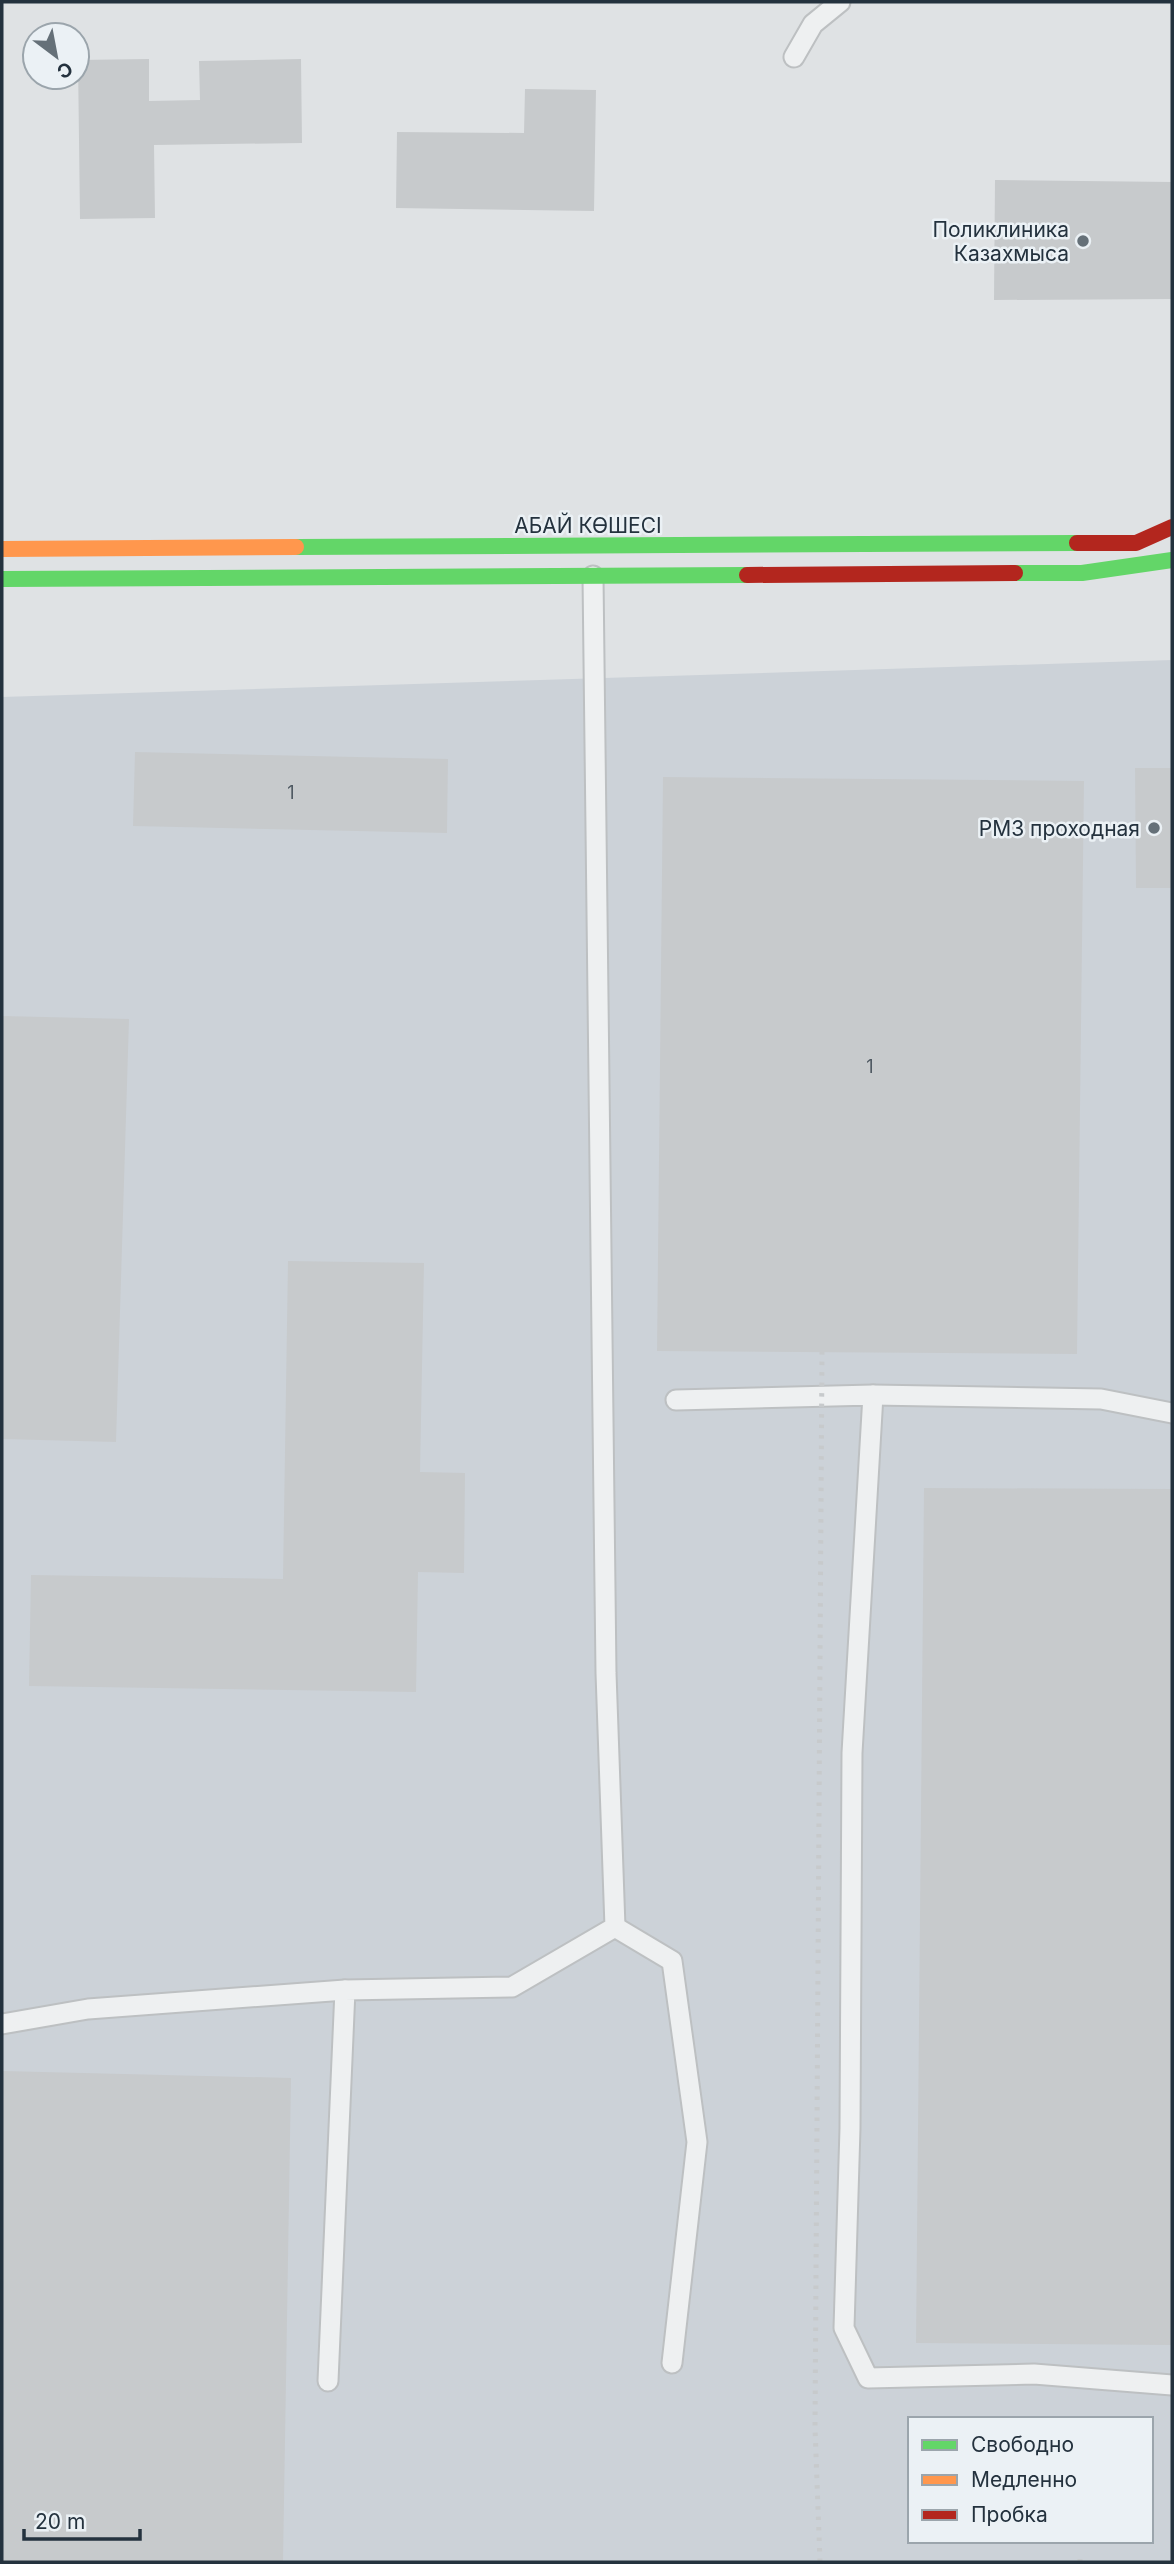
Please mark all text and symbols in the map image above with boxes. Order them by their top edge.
north arrow [21,21,91,91]
text: С [53,57,77,83]
place label: Поликлиника Казахмыса [932,217,1069,266]
marker: Поликлиника Казахмыса [1075,233,1091,249]
street label: АБАЙ КӨШЕСІ [514,512,662,538]
house number: 1 [287,782,295,803]
place label: РМЗ проходная [979,816,1140,841]
marker: РМЗ проходная [1146,820,1162,836]
house number: 1 [866,1056,874,1077]
legend [908,2417,1153,2543]
text: Свободно [971,2432,1074,2457]
text: Медленно [971,2467,1077,2492]
scale bar [24,2498,140,2542]
text: Пробка [971,2502,1048,2527]
text: 20 m [35,2509,85,2534]

